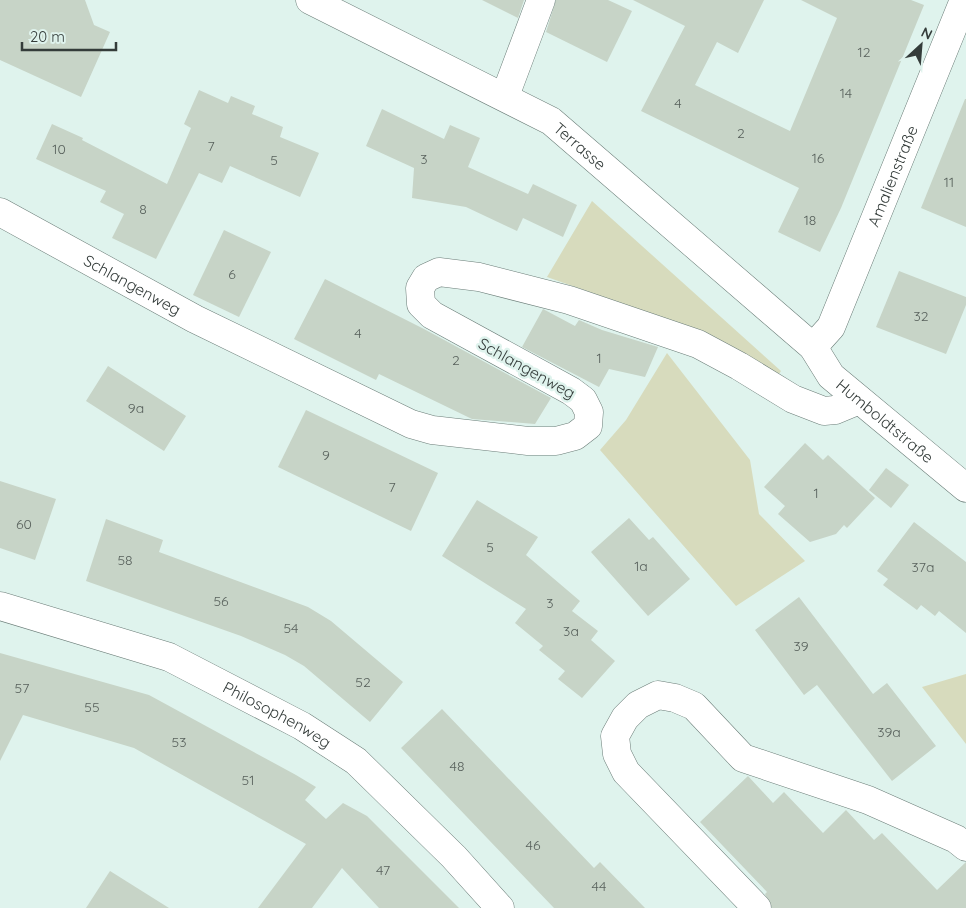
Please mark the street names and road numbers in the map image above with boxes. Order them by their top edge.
street label: Terrasse [550,118,610,174]
street label: Amalienstraße [863,122,922,229]
street label: Schlangenweg [80,250,185,319]
street label: Schlangenweg [475,333,579,403]
street label: Humboldtstraße [832,375,938,467]
street label: Philosophenweg [220,677,335,752]

